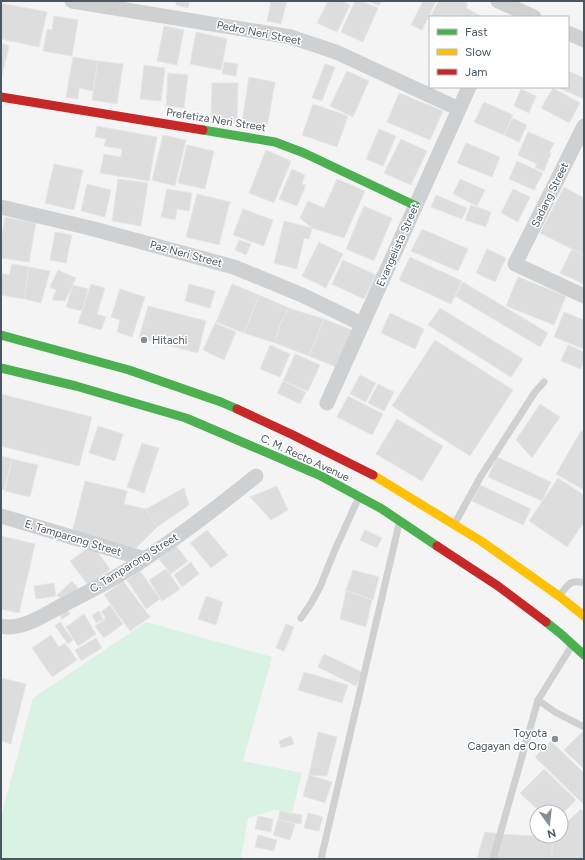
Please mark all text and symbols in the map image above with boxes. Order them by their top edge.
legend [429,16,569,88]
street label: Pedro Neri Street [216,18,302,48]
text: Fast [465,25,488,39]
text: Slow [465,45,492,59]
text: Jam [465,65,488,79]
street label: Prefetiza Neri Street [165,106,267,134]
street label: Sadang Street [529,160,571,230]
street label: Evangelista Street [374,201,422,289]
street label: Paz Neri Street [148,238,224,270]
place label: Hitachi [152,334,187,347]
marker: Hitachi [139,335,149,345]
street label: C. M. Recto Avenue [259,432,351,484]
street label: E. Tamparong Street [23,517,123,559]
street label: C. Tamparong Street [87,531,181,595]
place label: Toyota Cagayan de Oro [468,727,547,753]
marker: Toyota Cagayan de Oro [550,734,560,744]
north arrow [529,804,569,844]
text: N [546,826,557,841]

